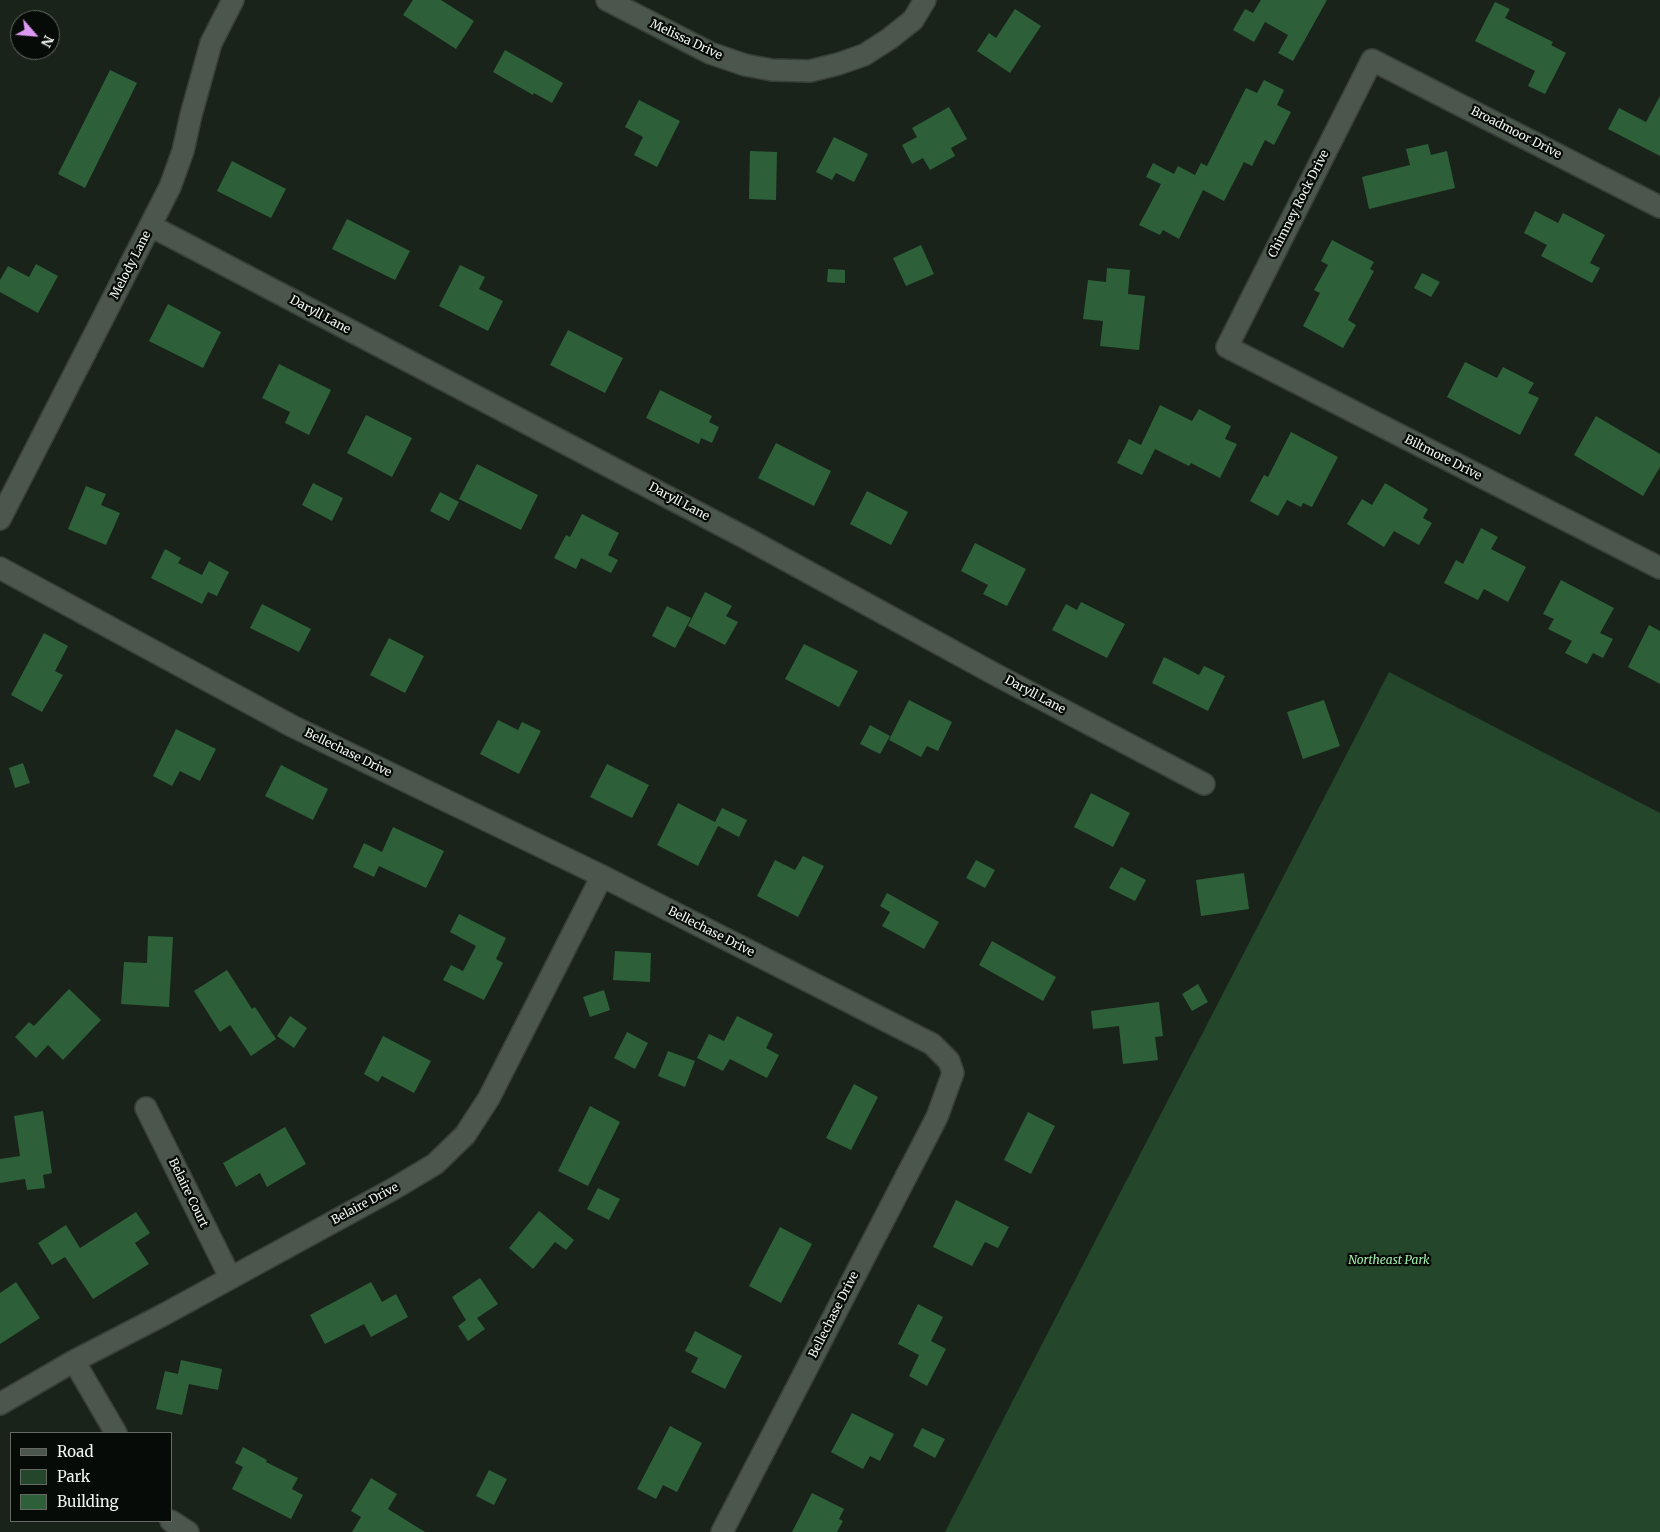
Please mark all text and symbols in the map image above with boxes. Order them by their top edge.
north arrow [10,10,60,60]
street label: Melissa Drive [648,17,724,63]
text: N [37,32,58,50]
street label: Broadmoor Drive [1468,104,1564,162]
street label: Chimney Rock Drive [1266,148,1332,260]
street label: Melody Lane [108,229,154,301]
street label: Daryll Lane [287,293,353,337]
street label: Biltmore Drive [1402,432,1484,484]
street label: Daryll Lane [646,480,712,524]
street label: Daryll Lane [1002,673,1068,717]
street label: Bellechase Drive [302,726,394,780]
street label: Bellechase Drive [665,904,757,960]
street label: Belaire Court [165,1156,211,1230]
street label: Belaire Drive [329,1180,401,1228]
park label: Northeast Park [1348,1254,1430,1268]
street label: Bellechase Drive [806,1269,862,1361]
legend [10,1432,172,1522]
text: Road [57,1442,93,1461]
text: Park [57,1467,90,1486]
text: Building [57,1492,119,1511]

